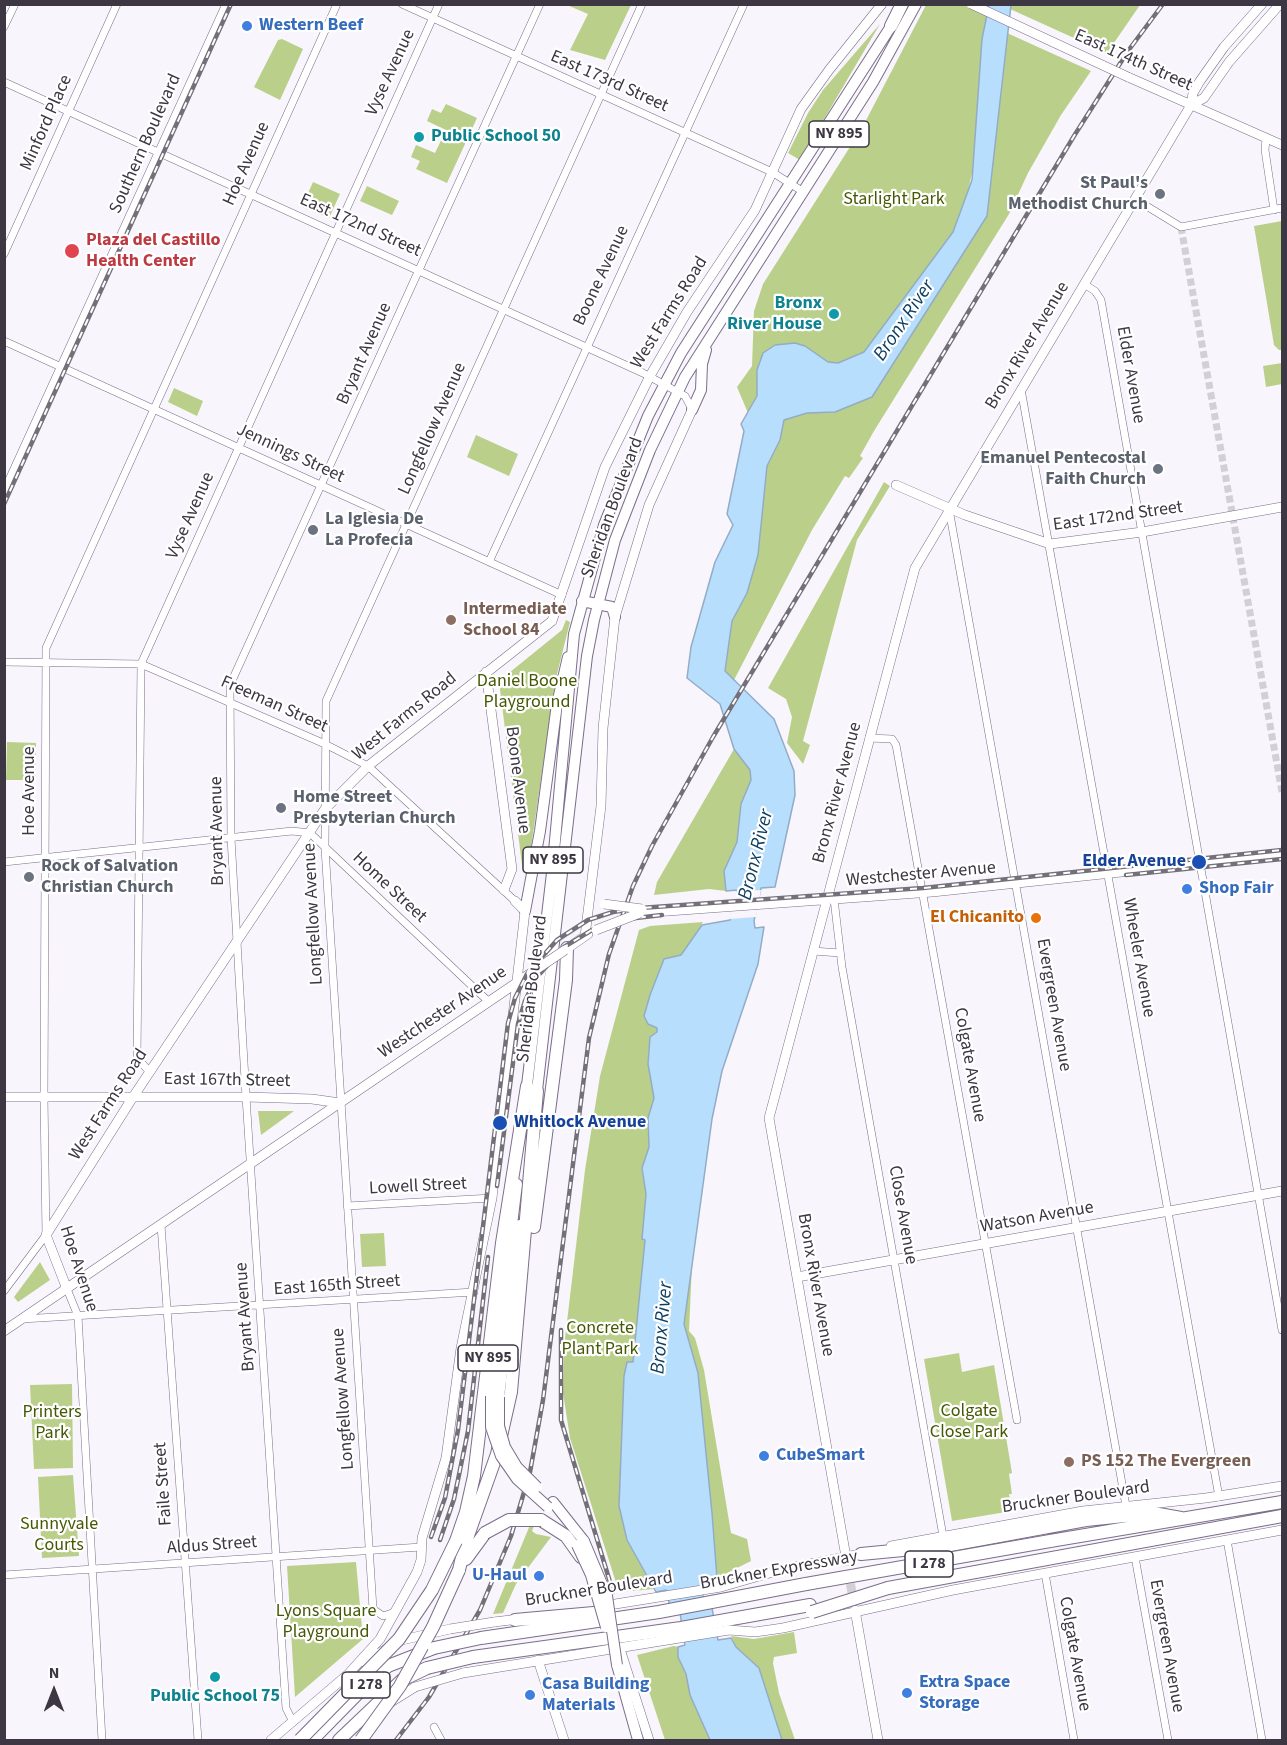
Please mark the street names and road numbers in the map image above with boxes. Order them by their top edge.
street label: East 174th Street [1071,25,1195,97]
street label: Vyse Avenue [362,26,420,120]
street label: East 173rd Street [547,46,671,118]
street label: Southern Boulevard [106,71,186,217]
street label: Minford Place [16,72,78,174]
street label: Hoe Avenue [219,119,275,209]
road number: NY 895 [809,121,869,147]
street label: East 172nd Street [296,190,424,262]
street label: Boone Avenue [569,223,635,329]
street label: West Farms Road [627,253,713,373]
street label: Bronx River Avenue [981,278,1075,414]
street label: Bryant Avenue [333,300,397,408]
street label: Elder Avenue [1111,325,1149,425]
street label: Longfellow Avenue [394,360,472,498]
street label: Jennings Street [232,420,348,488]
street label: Sheridan Boulevard [577,435,649,581]
street label: Vyse Avenue [162,469,220,563]
street label: East 172nd Street [1052,497,1184,537]
street label: West Farms Road [348,668,462,766]
street label: Freeman Street [217,672,331,738]
street label: Bronx River Avenue [809,720,867,866]
street label: Boone Avenue [500,725,534,835]
street label: Hoe Avenue [19,746,41,836]
street label: Bryant Avenue [206,776,230,886]
street label: Longfellow Avenue [299,842,329,986]
road number: NY 895 [523,847,583,873]
street label: Home Street [347,848,431,928]
street label: Westchester Avenue [845,858,997,892]
street label: Wheeler Avenue [1117,897,1159,1019]
street label: Sheridan Boulevard [513,914,553,1064]
street label: Evergreen Avenue [1031,937,1075,1073]
street label: Westchester Avenue [375,962,511,1064]
street label: Colgate Avenue [948,1006,990,1124]
street label: West Farms Road [65,1045,153,1165]
street label: East 167th Street [163,1069,291,1093]
street label: Close Avenue [883,1164,921,1266]
street label: Lowell Street [369,1174,467,1200]
street label: Watson Avenue [979,1197,1095,1239]
street label: Bronx River Avenue [792,1212,838,1358]
street label: Hoe Avenue [54,1223,102,1315]
street label: Bryant Avenue [231,1262,261,1372]
street label: East 165th Street [273,1271,401,1301]
street label: Longfellow Avenue [328,1327,360,1471]
road number: NY 895 [458,1345,518,1371]
street label: Faile Street [150,1441,178,1527]
street label: Bruckner Boulevard [1001,1477,1151,1519]
street label: Aldus Street [166,1532,258,1560]
street label: Bruckner Expressway [699,1547,859,1595]
road number: I 278 [905,1551,953,1577]
street label: Bruckner Boulevard [524,1568,674,1612]
street label: Evergreen Avenue [1144,1578,1188,1714]
street label: Colgate Avenue [1053,1595,1095,1713]
road number: I 278 [342,1672,390,1698]

